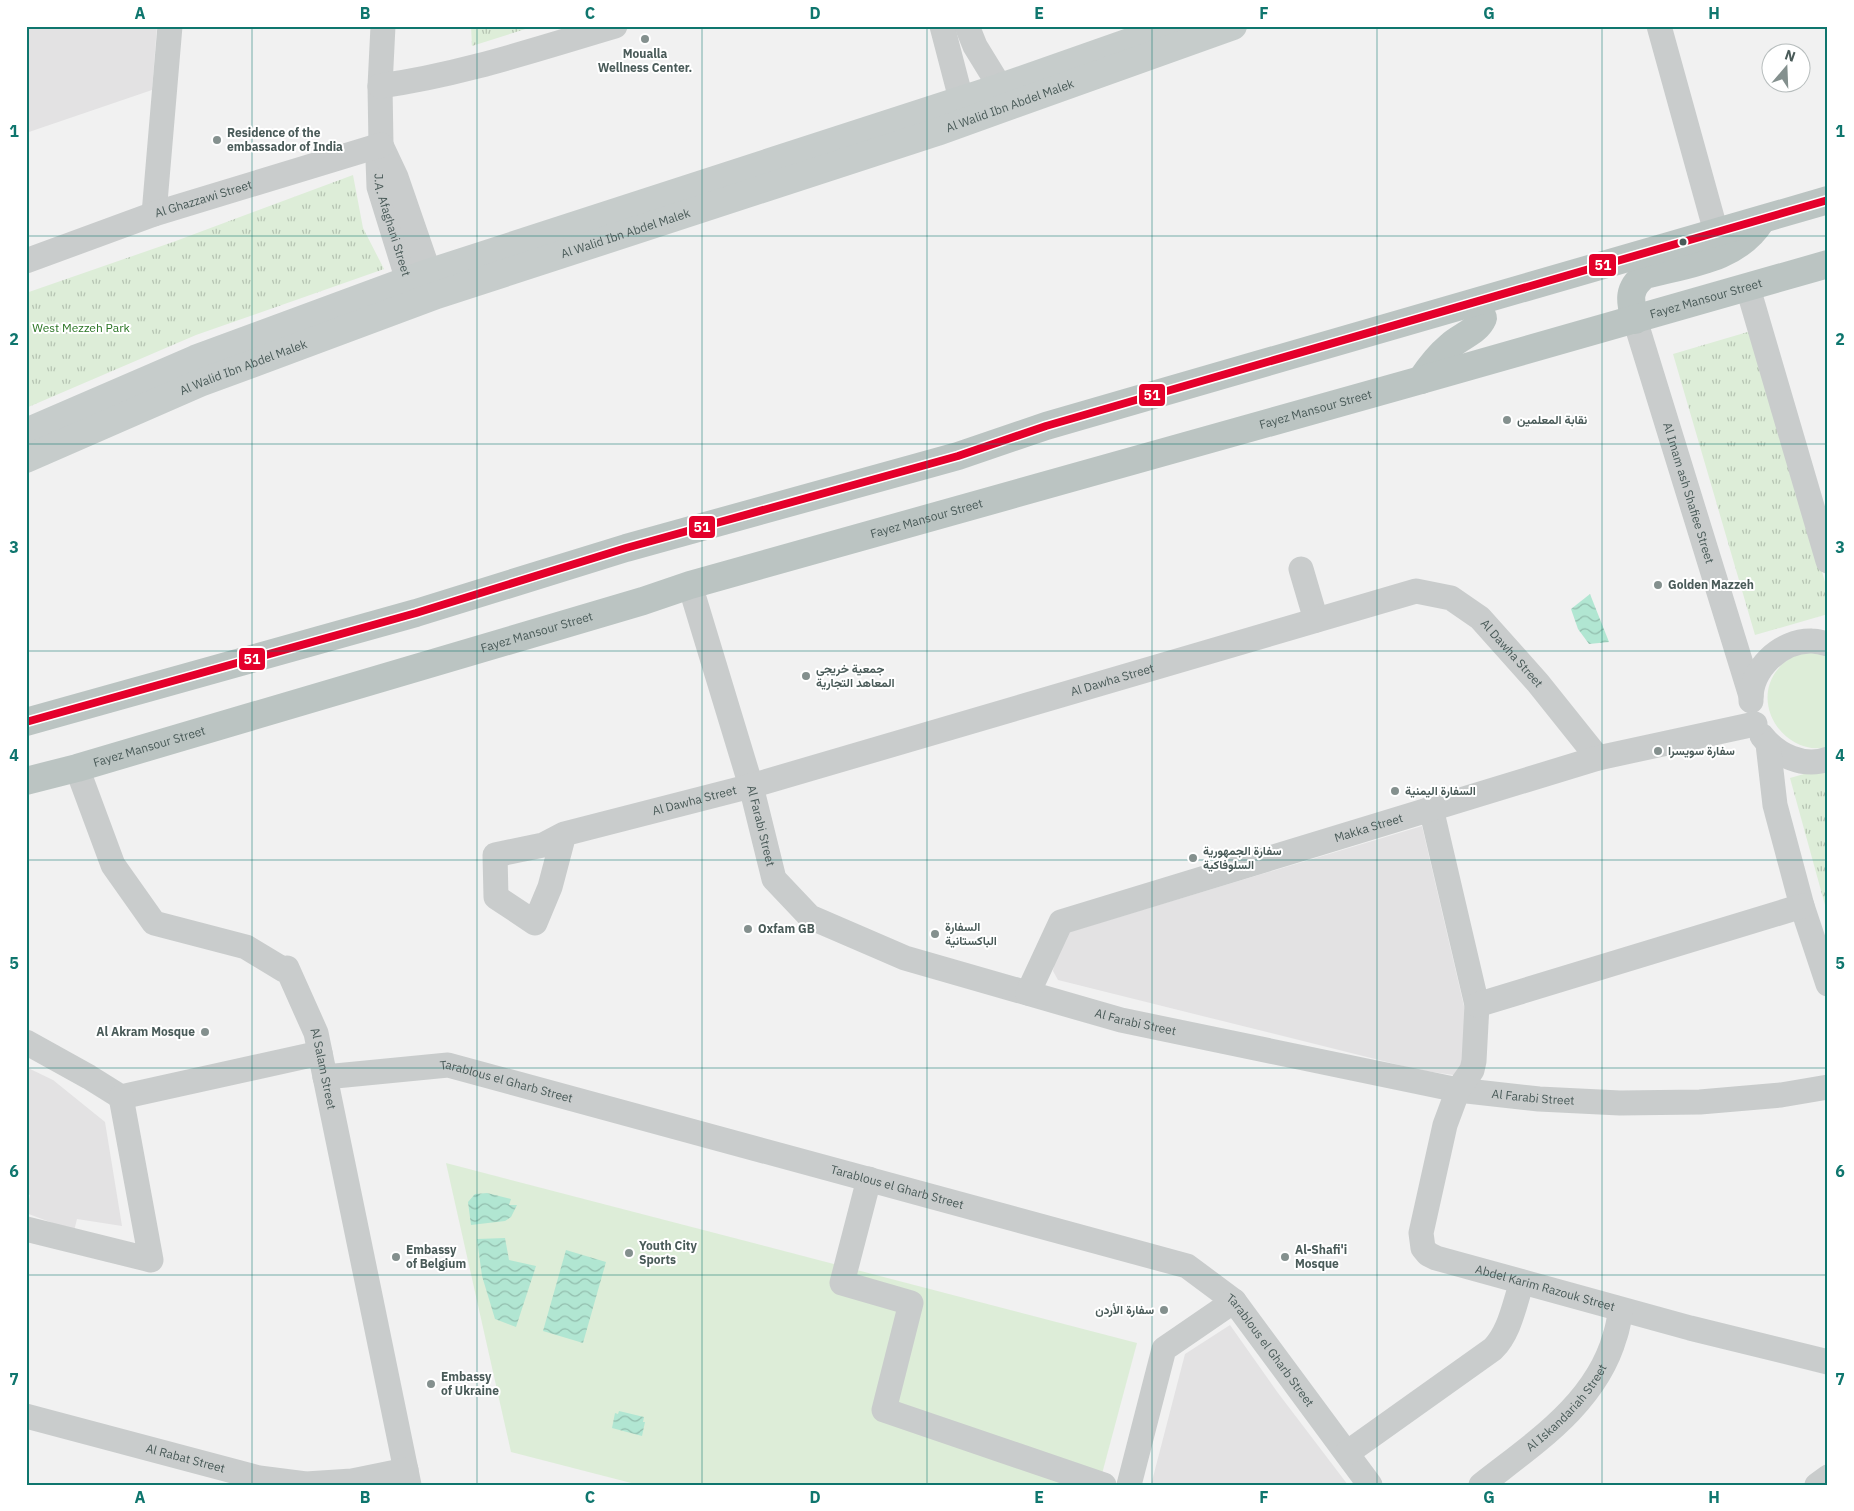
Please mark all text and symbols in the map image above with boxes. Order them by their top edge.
text: A [135,3,146,23]
text: B [360,3,371,23]
text: C [585,3,595,23]
text: D [809,3,821,23]
text: E [1034,3,1044,23]
text: F [1259,3,1269,23]
text: G [1483,3,1495,23]
text: H [1708,3,1720,23]
marker: Moualla Wellness Center. [639,33,651,45]
north arrow [1762,42,1812,92]
place label: Moualla Wellness Center. [598,46,692,75]
text: N [1783,46,1798,66]
street label: Al Walid Ibn Abdel Malek [944,75,1076,135]
text: 1 [9,121,19,141]
text: 1 [1835,121,1845,141]
place label: Residence of the embassador of India [227,125,343,154]
marker: Residence of the embassador of India [211,134,223,146]
street label: J.A. Afaghani Street [371,173,414,278]
street label: Al Ghazzawi Street [153,177,254,220]
street label: Al Walid Ibn Abdel Malek [559,205,693,261]
unlabelled marker [1678,237,1688,247]
line badge: 51 [1588,253,1617,277]
text: 51 [1595,256,1612,274]
street label: Fayez Mansour Street [1648,275,1764,321]
park label: West Mezzeh Park [32,320,131,335]
text: 2 [9,329,19,349]
text: 2 [1835,329,1845,349]
street label: Al Walid Ibn Abdel Malek [177,336,310,398]
line badge: 51 [1138,383,1166,407]
text: 51 [1144,386,1161,404]
street label: Fayez Mansour Street [1257,386,1373,432]
place label: نقابة المعلمين [1517,412,1588,427]
marker: نقابة المعلمين [1501,414,1513,426]
street label: Al Imam ash Shafiee Street [1660,420,1718,565]
street label: Fayez Mansour Street [868,495,984,541]
line badge: 51 [688,515,716,539]
text: 51 [694,518,711,536]
text: 3 [9,537,19,557]
text: 3 [1835,537,1845,557]
place label: Golden Mazzeh [1668,577,1754,592]
marker: Golden Mazzeh [1652,579,1664,591]
street label: Fayez Mansour Street [479,608,594,655]
street label: Al Dawha Street [1478,616,1547,690]
line badge: 51 [238,647,266,671]
text: 51 [244,650,261,668]
street label: Al Dawha Street [1069,660,1156,699]
place label: جمعية خريجي المعاهد التجارية [816,661,895,691]
marker: جمعية خريجي المعاهد التجارية [800,670,812,682]
street label: Fayez Mansour Street [91,723,207,770]
place label: سفارة سويسرا [1668,743,1735,759]
text: 4 [9,745,19,765]
marker: سفارة سويسرا [1652,745,1664,757]
text: 4 [1835,745,1845,765]
street label: Al Dawha Street [650,782,738,818]
place label: السفارة اليمنية [1405,783,1476,799]
street label: Al Farabi Street [744,784,779,868]
marker: السفارة اليمنية [1389,785,1401,797]
street label: Makka Street [1332,810,1405,845]
place label: سفارة الجمهورية السلوفاكية [1203,843,1282,873]
marker: سفارة الجمهورية السلوفاكية [1187,852,1199,864]
place label: السفارة الباكستانية [945,919,997,948]
place label: Oxfam GB [758,921,815,936]
marker: Oxfam GB [742,923,754,935]
marker: السفارة الباكستانية [929,928,941,940]
text: 5 [9,953,19,973]
text: 5 [1835,953,1845,973]
street label: Al Farabi Street [1093,1005,1178,1038]
place label: Al Akram Mosque [96,1024,195,1039]
street label: Al Salam Street [307,1025,340,1111]
marker: Al Akram Mosque [199,1026,211,1038]
street label: Tarablous el Gharb Street [439,1057,575,1106]
street label: Al Farabi Street [1491,1086,1575,1108]
text: 6 [9,1161,19,1181]
street label: Tarablous el Gharb Street [829,1161,965,1212]
text: 6 [1835,1161,1845,1181]
place label: Youth City Sports [639,1238,697,1267]
place label: Embassy of Belgium [406,1242,466,1271]
place label: Al-Shafi'i Mosque [1295,1242,1347,1271]
marker: Youth City Sports [623,1247,635,1259]
marker: Embassy of Belgium [390,1251,402,1263]
marker: Al-Shafi'i Mosque [1279,1251,1291,1263]
street label: Abdel Karim Razouk Street [1474,1261,1617,1314]
street label: Tarablous el Gharb Street [1224,1290,1317,1409]
place label: سفارة الأردن [1095,1302,1154,1318]
marker: سفارة الأردن [1158,1304,1170,1316]
street label: Al Iskandariah Street [1523,1361,1610,1454]
text: 7 [9,1369,19,1389]
place label: Embassy of Ukraine [441,1369,499,1398]
text: 7 [1835,1369,1845,1389]
marker: Embassy of Ukraine [425,1378,437,1390]
street label: Al Rabat Street [144,1440,227,1476]
text: A [135,1487,146,1507]
text: B [360,1487,371,1507]
text: C [585,1487,595,1507]
text: D [809,1487,821,1507]
text: E [1034,1487,1044,1507]
text: F [1259,1487,1269,1507]
text: G [1483,1487,1495,1507]
text: H [1708,1487,1720,1507]

